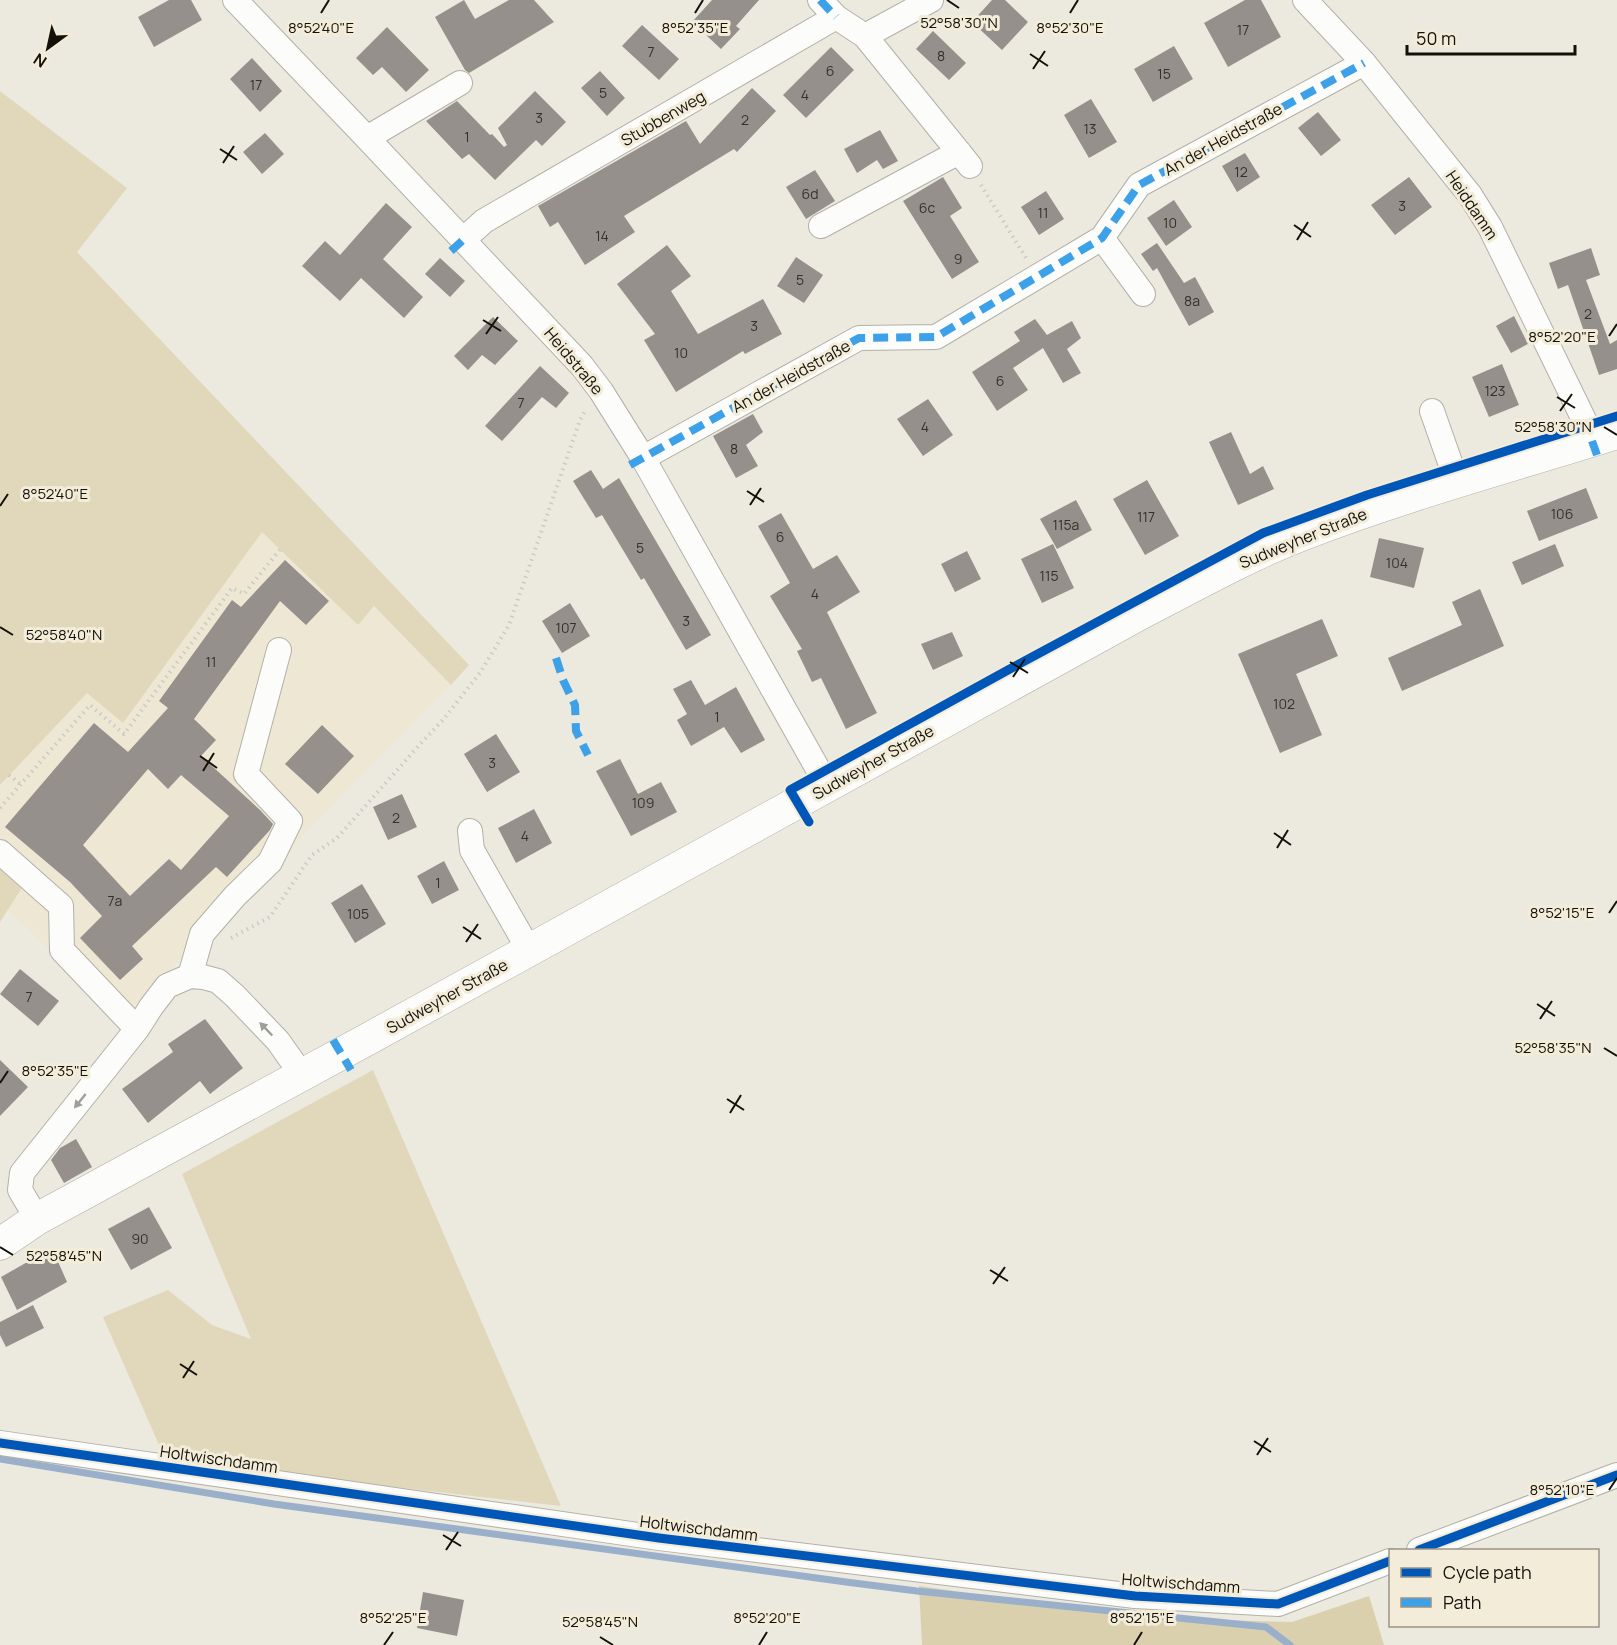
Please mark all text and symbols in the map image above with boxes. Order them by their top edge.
text: 52°58'30"N [920,12,998,33]
text: 8°52'40"E [288,17,354,38]
text: 8°52'35"E [662,17,728,38]
text: 8°52'30"E [1036,17,1104,38]
north arrow [18,18,78,78]
scale bar [1407,18,1575,56]
house number: 17 [1237,20,1249,39]
text: 50 m [1416,26,1456,50]
house number: 7 [647,42,655,61]
house number: 8 [937,46,945,65]
text: N [29,48,51,73]
house number: 6 [826,61,834,80]
house number: 15 [1157,64,1171,83]
house number: 17 [250,75,262,94]
house number: 5 [599,83,607,102]
street label: Stubbenweg [617,85,709,151]
house number: 4 [801,85,809,104]
street label: An der Heidstraße [1160,97,1286,181]
house number: 3 [535,108,543,127]
house number: 2 [741,110,749,129]
house number: 13 [1083,119,1097,138]
house number: 1 [464,127,470,146]
house number: 12 [1234,162,1248,181]
street label: Heiddamm [1441,166,1503,244]
house number: 6d [802,184,818,203]
house number: 3 [1398,196,1406,215]
house number: 6c [919,198,935,217]
house number: 11 [1038,203,1048,222]
house number: 10 [1163,213,1177,232]
house number: 14 [595,226,609,245]
house number: 9 [954,249,962,268]
house number: 5 [796,270,804,289]
house number: 8a [1184,291,1200,310]
house number: 2 [1584,304,1592,323]
house number: 3 [750,316,758,335]
street label: Heidstraße [539,323,609,399]
text: 8°52'20"E [1528,326,1596,347]
street label: An der Heidstraße [728,334,854,418]
house number: 10 [674,343,688,362]
house number: 6 [996,371,1004,390]
house number: 123 [1484,381,1506,400]
house number: 7 [517,393,525,412]
text: 52°58'30"N [1514,416,1592,437]
house number: 4 [921,417,929,436]
house number: 8 [730,439,738,458]
text: 8°52'40"E [22,483,88,504]
street label: Sudweyher Straße [1236,502,1370,574]
house number: 106 [1551,504,1573,523]
house number: 117 [1137,507,1155,526]
house number: 115a [1053,515,1079,534]
house number: 6 [776,527,784,546]
house number: 5 [636,538,644,557]
house number: 104 [1386,553,1408,572]
house number: 115 [1039,566,1059,585]
house number: 4 [811,584,819,603]
house number: 3 [682,611,690,630]
house number: 107 [555,618,577,637]
text: 52°58'40"N [26,624,102,645]
house number: 11 [206,652,216,671]
house number: 102 [1273,694,1295,713]
house number: 1 [714,707,720,726]
street label: Sudweyher Straße [808,719,938,805]
house number: 3 [488,753,496,772]
house number: 109 [632,793,654,812]
house number: 2 [392,808,400,827]
house number: 4 [521,826,529,845]
house number: 1 [435,873,441,892]
house number: 7a [108,891,122,910]
text: 8°52'15"E [1530,902,1594,923]
house number: 105 [347,904,369,923]
street label: Sudweyher Straße [382,953,512,1039]
house number: 7 [25,987,33,1006]
one-way arrow [259,1021,273,1036]
text: 52°58'35"N [1514,1037,1592,1058]
text: 8°52'35"E [22,1060,88,1081]
one-way arrow [73,1093,86,1109]
house number: 90 [131,1229,149,1248]
text: 52°58'45"N [26,1245,102,1266]
street label: Holtwischdamm [159,1440,279,1478]
text: 8°52'10"E [1530,1479,1594,1500]
street label: Holtwischdamm [639,1510,759,1546]
legend [1389,1549,1599,1627]
text: Cycle path [1443,1560,1532,1584]
street label: Holtwischdamm [1121,1568,1241,1598]
text: Path [1443,1590,1481,1614]
text: 8°52'25"E [359,1607,427,1628]
text: 8°52'20"E [733,1607,801,1628]
text: 8°52'15"E [1110,1607,1174,1628]
text: 52°58'45"N [562,1611,638,1632]

